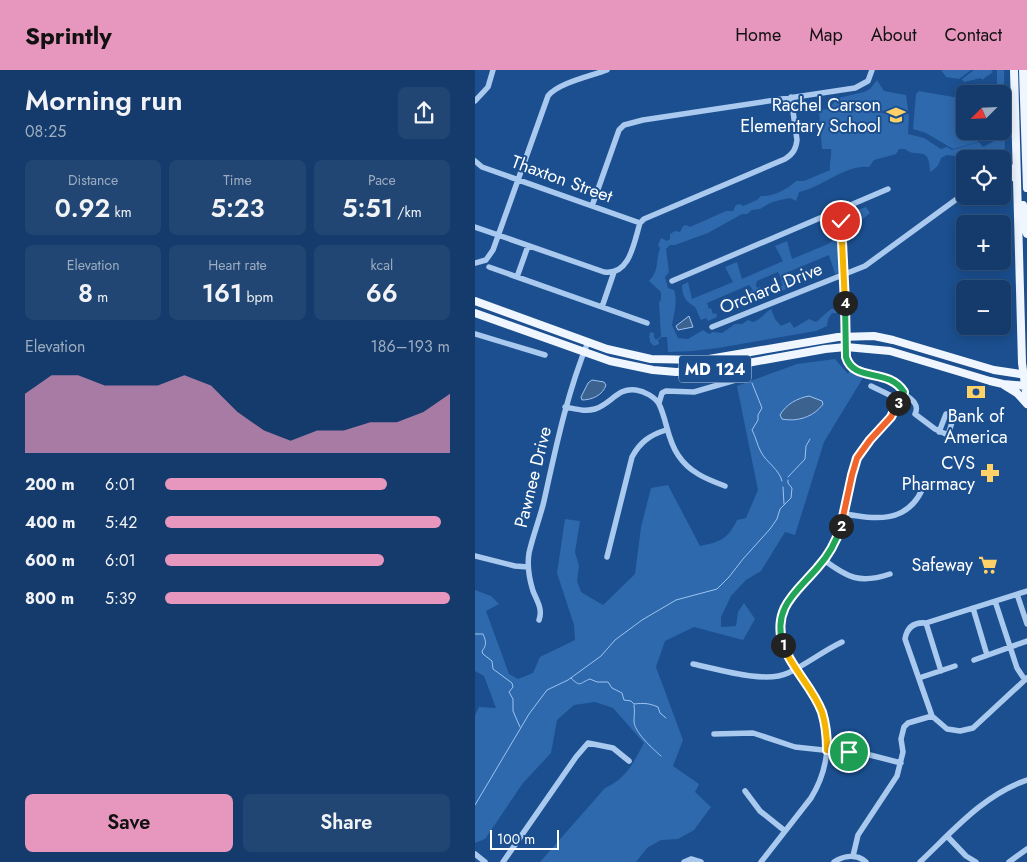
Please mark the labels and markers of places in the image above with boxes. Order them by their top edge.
place label: Rachel Carson Elementary School [740,92,881,139]
school or university icon: Rachel Carson Elementary School [885,104,907,126]
pin [820,200,862,242]
pin: 4 [833,290,857,316]
bank icon: Bank of America [965,381,987,403]
pin: 3 [885,390,911,416]
place label: Bank of America [944,403,1008,450]
place label: CVS Pharmacy [902,450,975,497]
pharmacy icon: CVS Pharmacy [979,462,1001,484]
pin: 2 [829,514,853,538]
place label: Safeway [912,552,973,578]
supermarket icon: Safeway [977,554,999,576]
pin: 1 [771,632,795,658]
pin [828,731,870,773]

